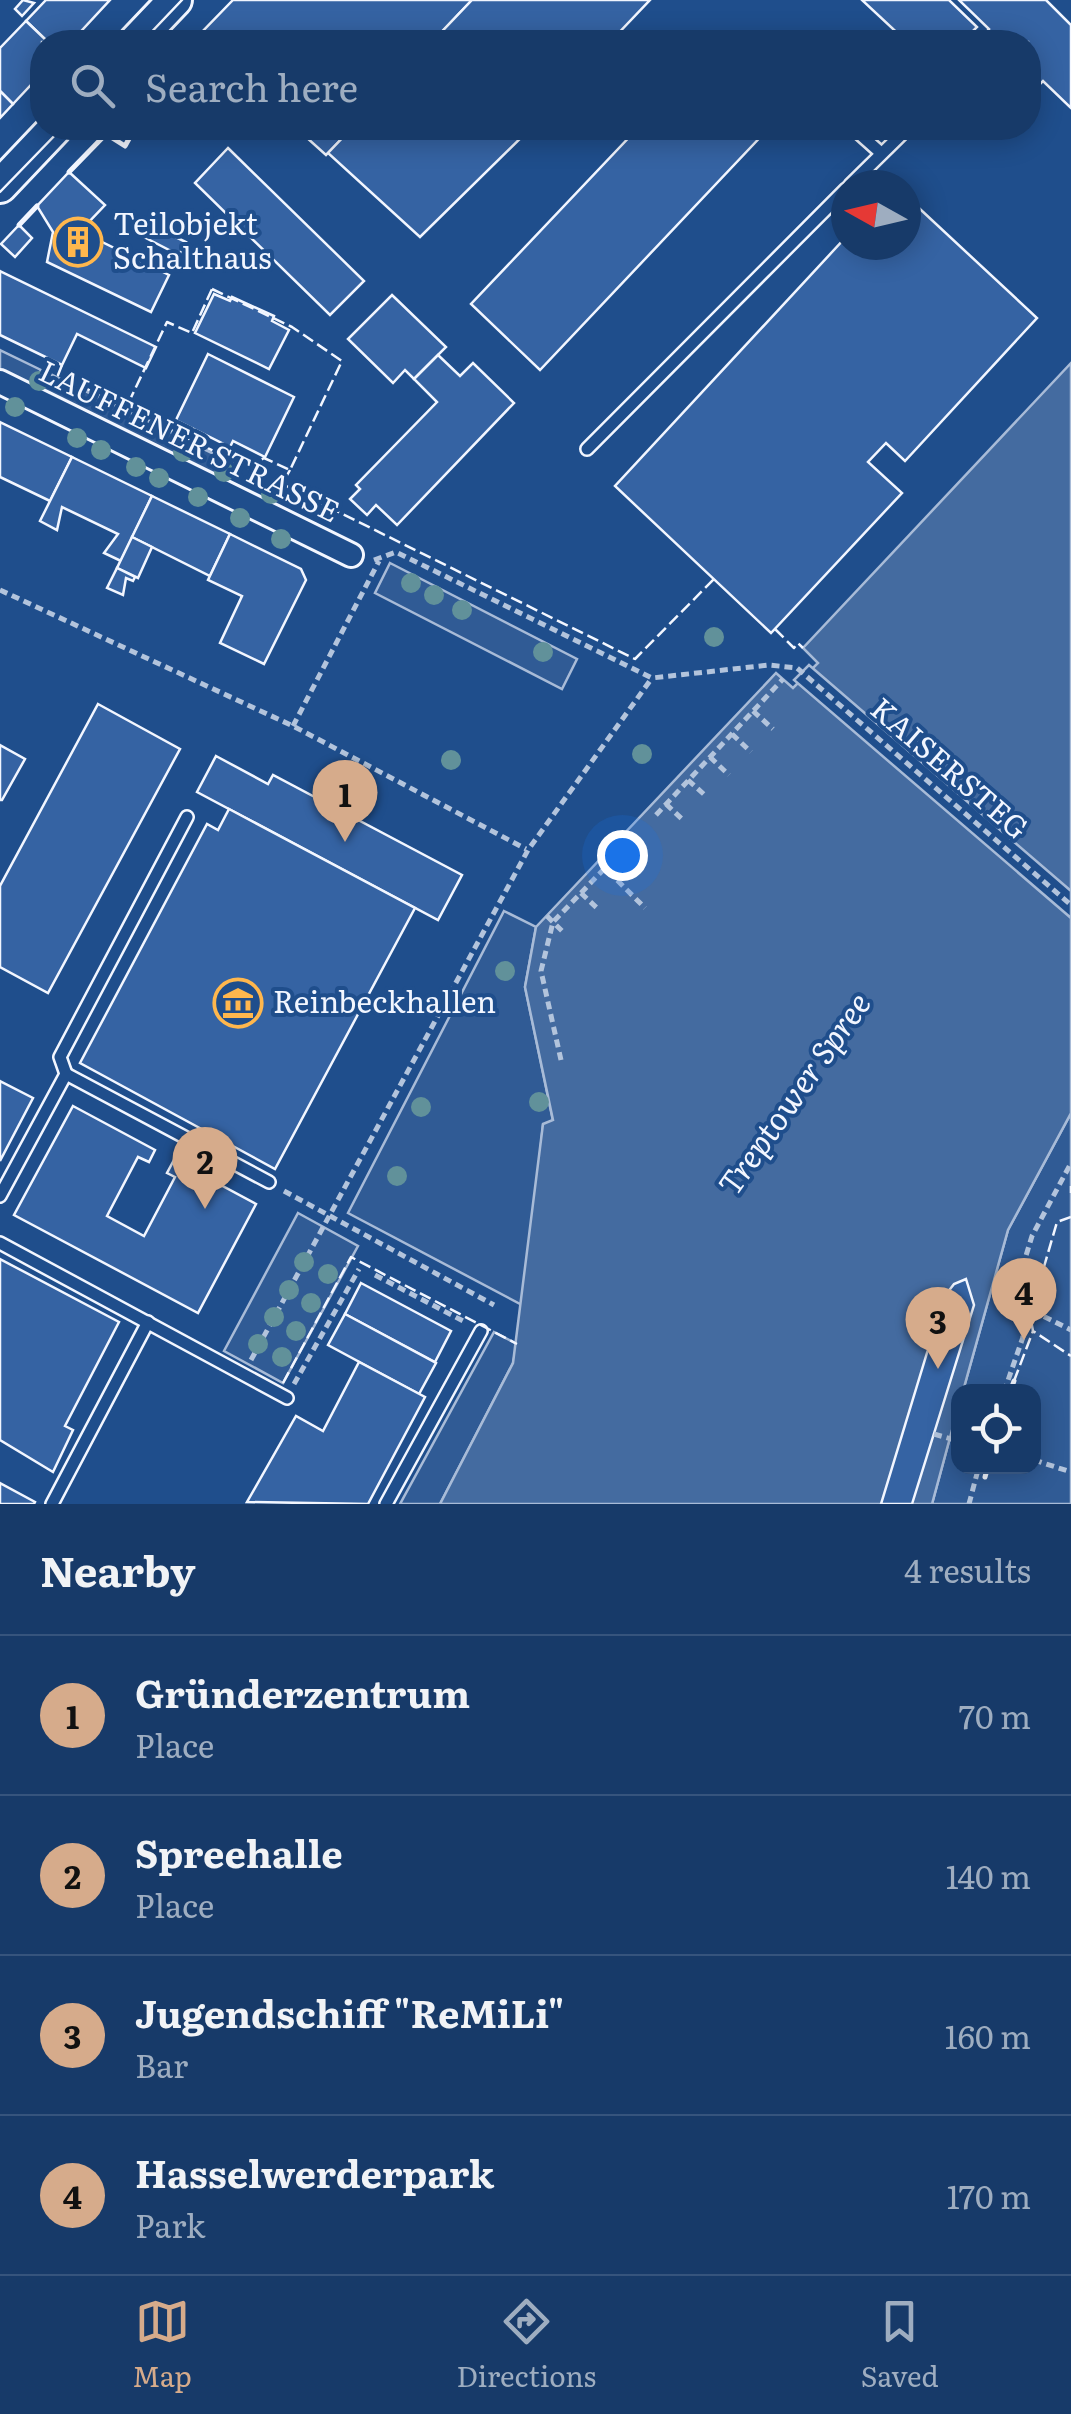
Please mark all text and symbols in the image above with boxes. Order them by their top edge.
search box [30,30,1041,140]
text: Search here [145,57,358,114]
icon: search [65,58,120,113]
north arrow [831,170,921,260]
place label: Teilobjekt Schalthaus [113,200,271,278]
building icon: Teilobjekt Schalthaus [52,216,104,268]
street label: LAUFFENER STRASSE [33,347,348,531]
street label: KAISERSTEG [862,686,1040,848]
pin: 1 [312,760,378,842]
your location [597,830,648,881]
museum icon: Reinbeckhallen [212,977,264,1029]
place label: Reinbeckhallen [273,978,496,1022]
water label: Treptower Spree [705,981,880,1203]
pin: 2 [172,1126,238,1209]
pin: 4 [992,1258,1056,1340]
pin: 3 [906,1286,970,1369]
map controls [951,1384,1041,1474]
button: locate [951,1384,1041,1474]
text: Nearby [40,1538,196,1600]
text: 4 results [904,1545,1031,1593]
text: Gründerzentrum [135,1663,470,1720]
text: 1 [66,1691,79,1739]
text: 70 m [959,1691,1031,1739]
text: Place [135,1720,214,1768]
text: Spreehalle [135,1823,343,1880]
text: 2 [64,1851,81,1899]
text: 140 m [946,1851,1031,1899]
text: Place [135,1880,214,1928]
text: Jugendschiff "ReMiLi" [135,1983,564,2040]
text: 3 [64,2011,81,2059]
text: 160 m [945,2011,1031,2059]
text: Bar [135,2040,188,2088]
text: Hasselwerderpark [135,2143,494,2200]
text: 4 [63,2171,82,2219]
text: 170 m [947,2171,1031,2219]
text: Park [135,2200,205,2248]
tab: Map [132,2294,192,2396]
tab: Directions [456,2294,596,2396]
tab: Saved [861,2294,939,2396]

